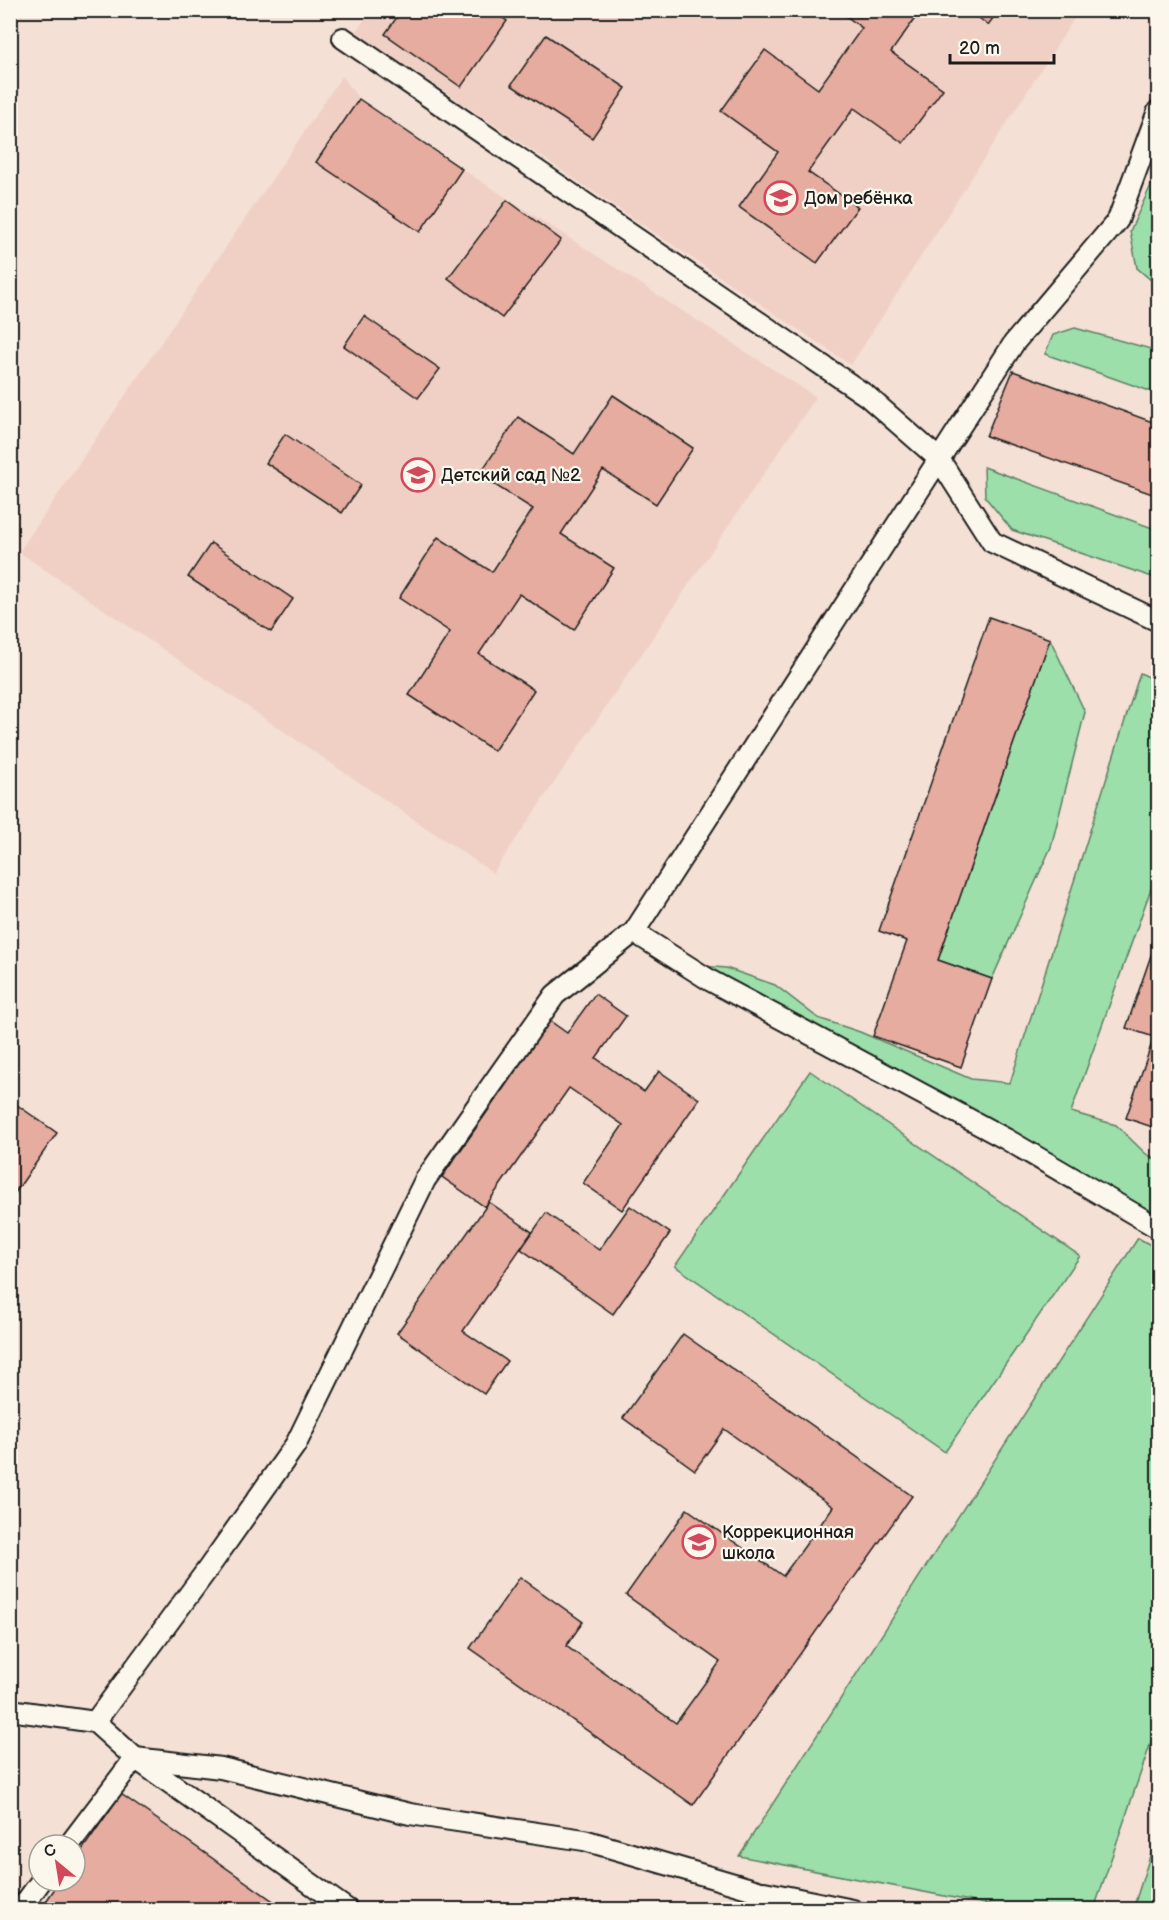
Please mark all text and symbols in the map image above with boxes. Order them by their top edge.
scale bar [950,27,1054,65]
text: 20 m [959,38,1000,59]
school or university icon: Дом ребёнка [763,180,799,216]
place label: Дом ребёнка [804,188,913,209]
school or university icon: Детский сад №2 [400,457,436,493]
place label: Детский сад №2 [441,465,581,486]
place label: Коррекционная школа [722,1522,854,1564]
school or university icon: Коррекционная школа [681,1524,717,1560]
north arrow [27,1833,87,1893]
text: С [41,1840,60,1862]

